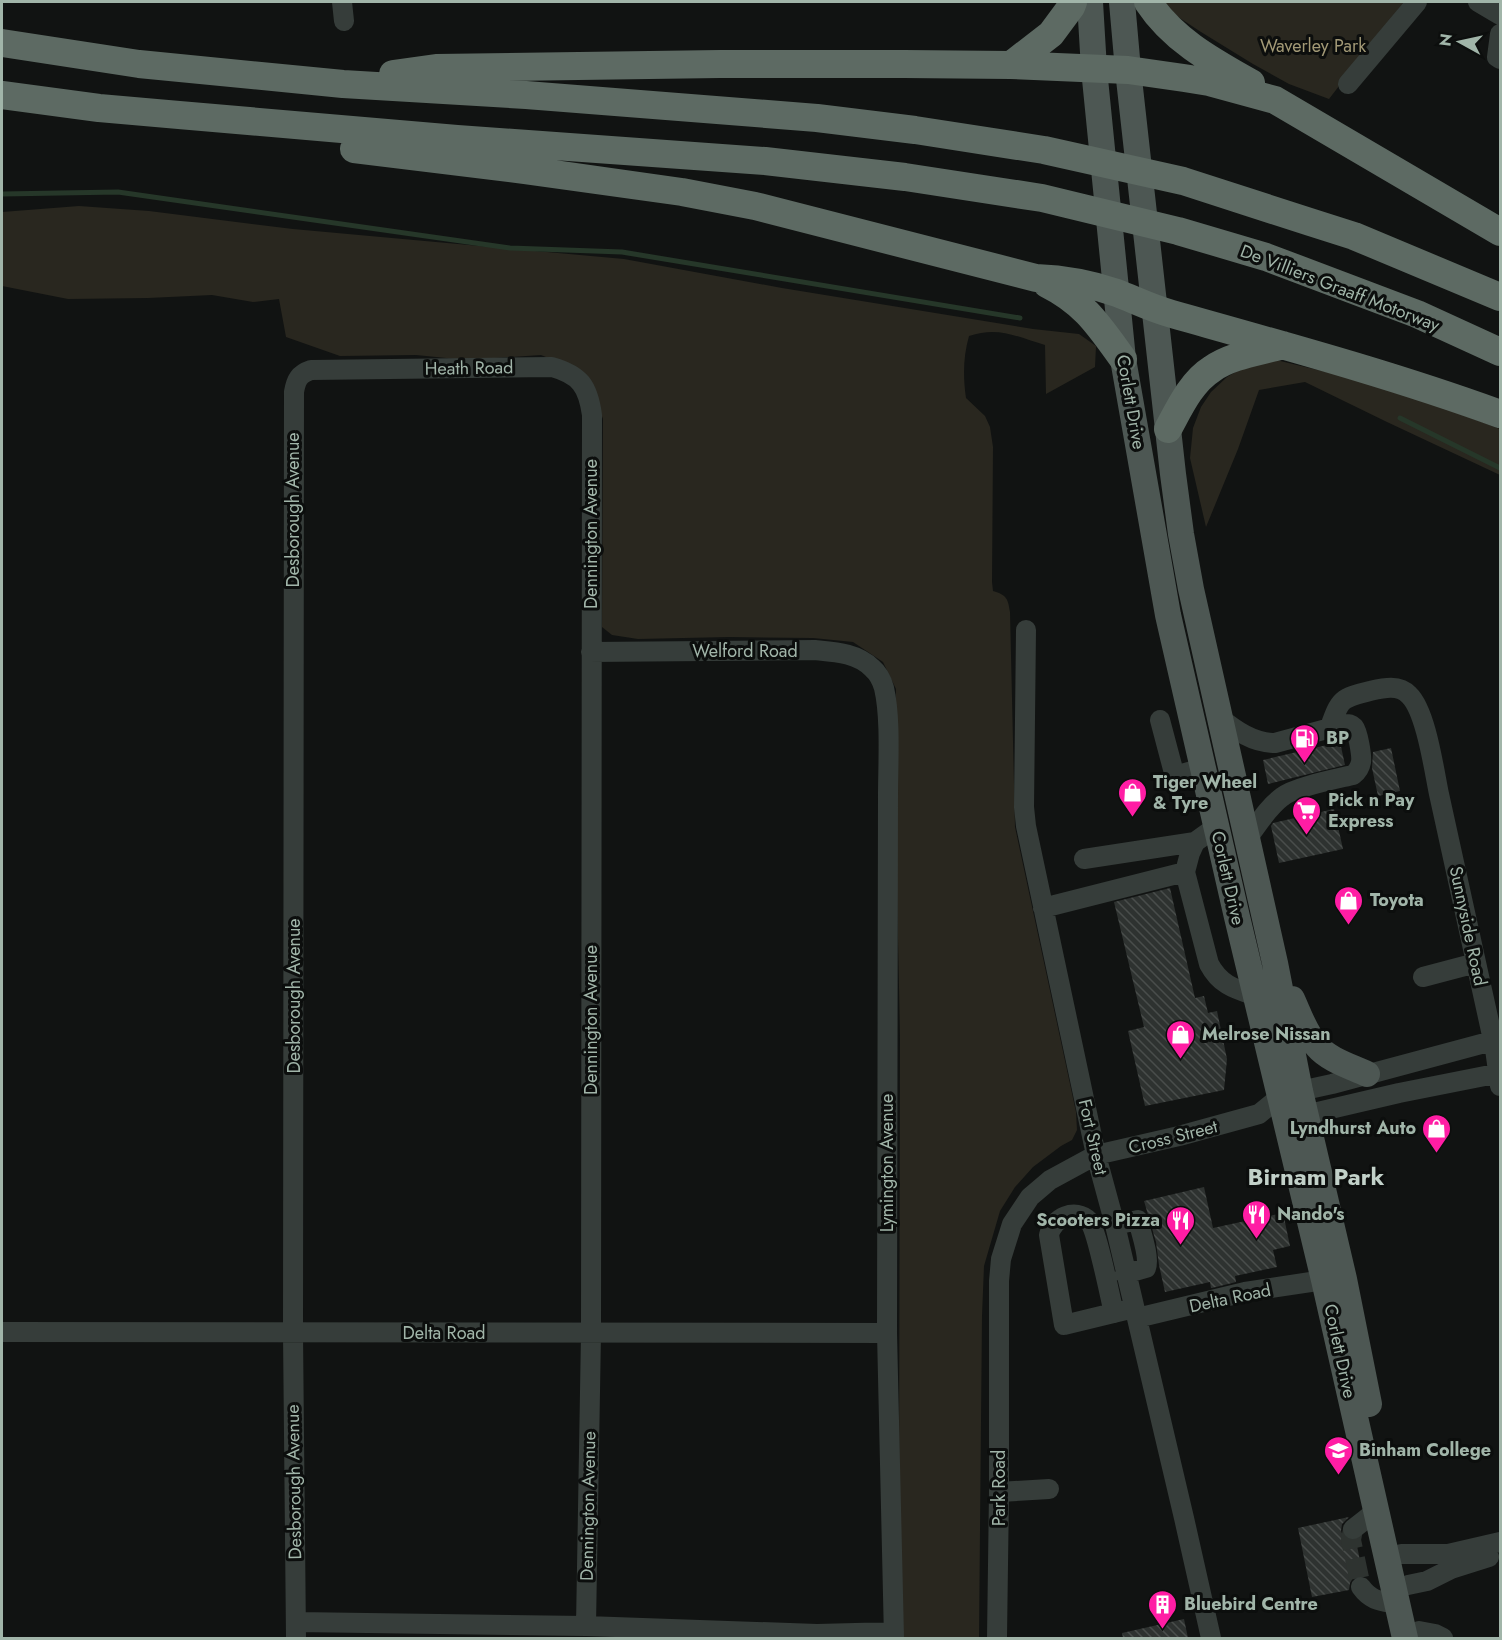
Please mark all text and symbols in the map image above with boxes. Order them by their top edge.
north arrow [1430,12,1490,72]
text: N [1433,32,1458,48]
park label: Waverley Park [1260,33,1366,59]
street label: De Villiers Graaff Motorway [1237,238,1444,338]
street label: Corlett Drive [1110,353,1152,451]
street label: Heath Road [424,354,514,382]
street label: Desborough Avenue [280,432,306,588]
street label: Dennington Avenue [578,459,604,609]
street label: Welford Road [692,638,798,664]
fuel station icon: BP [1289,722,1321,764]
place label: BP [1326,725,1349,751]
place label: Tiger Wheel & Tyre [1153,769,1257,816]
shop icon: Tiger Wheel & Tyre [1116,776,1148,818]
place label: Pick n Pay Express [1328,787,1415,834]
supermarket icon: Pick n Pay Express [1291,794,1323,836]
street label: Corlett Drive [1205,828,1251,928]
street label: Sunnyside Road [1443,864,1493,988]
shop icon: Toyota [1333,884,1365,926]
place label: Toyota [1370,887,1424,913]
street label: Desborough Avenue [281,918,307,1074]
street label: Dennington Avenue [578,945,604,1095]
shop icon: Melrose Nissan [1165,1018,1197,1060]
place label: Melrose Nissan [1202,1021,1331,1047]
street label: Lymington Avenue [874,1094,900,1232]
street label: Fort Street [1072,1096,1114,1178]
shop icon: Lyndhurst Auto [1421,1112,1453,1154]
street label: Cross Street [1126,1113,1221,1161]
place label: Lyndhurst Auto [1290,1115,1416,1141]
district label: Birnam Park [1248,1159,1385,1194]
restaurant icon: Nando's [1240,1198,1272,1240]
place label: Nando's [1277,1201,1344,1227]
restaurant icon: Scooters Pizza [1165,1204,1197,1246]
place label: Scooters Pizza [1036,1207,1160,1233]
street label: Delta Road [1187,1277,1273,1319]
street label: Corlett Drive [1317,1301,1363,1401]
street label: Delta Road [403,1320,485,1346]
street label: Desborough Avenue [280,1404,308,1560]
street label: Dennington Avenue [574,1431,602,1581]
school or university icon: Binham College [1322,1434,1354,1476]
place label: Binham College [1359,1437,1491,1463]
street label: Park Road [986,1450,1012,1526]
building icon: Bluebird Centre [1147,1588,1179,1630]
place label: Bluebird Centre [1184,1591,1318,1617]

